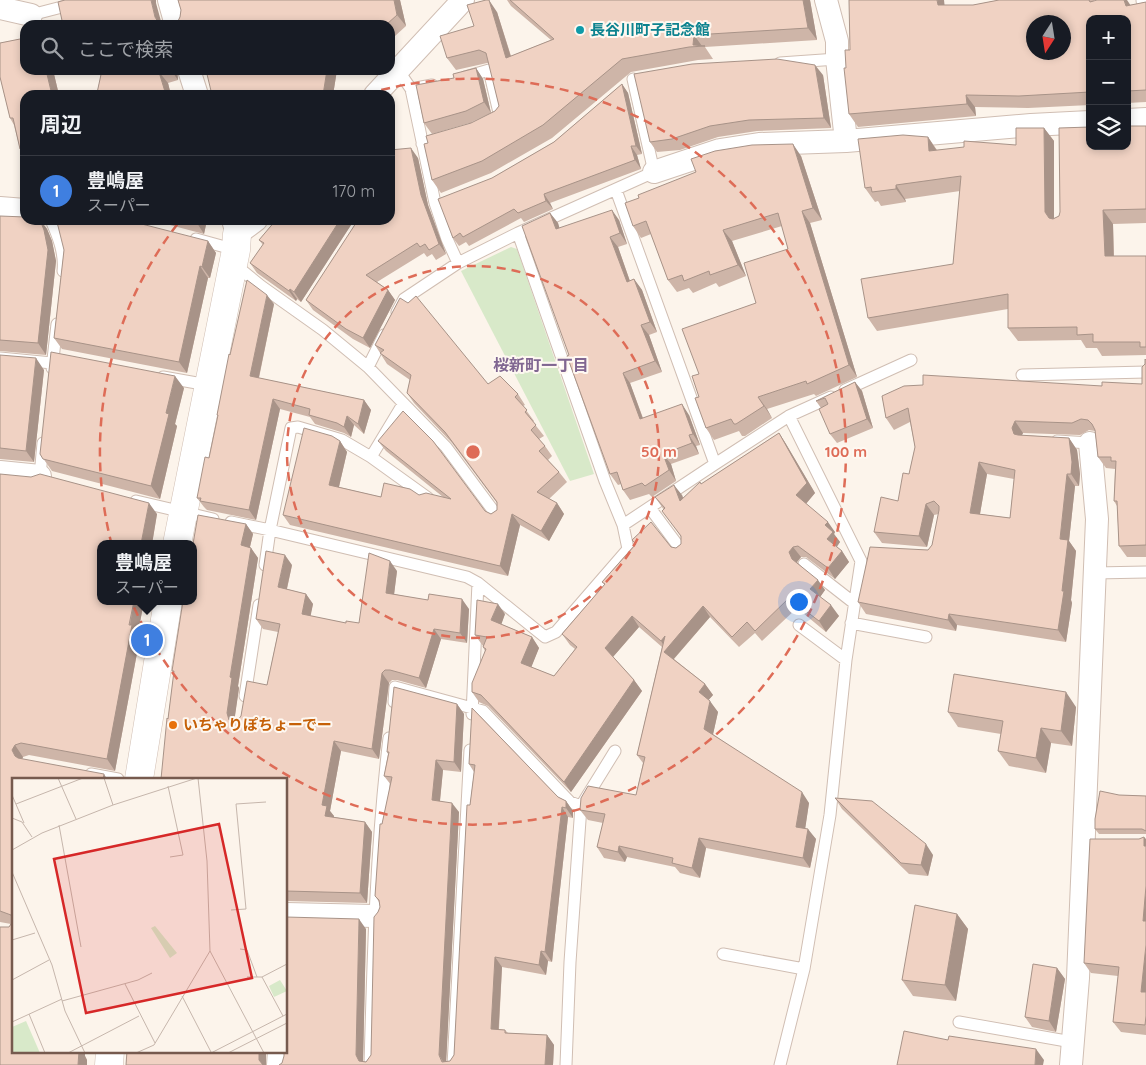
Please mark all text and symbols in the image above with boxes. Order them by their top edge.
north arrow [1026,15,1071,60]
map controls [1086,15,1131,150]
button: + [1086,15,1131,60]
search box [20,20,395,75]
place label: 長谷川町子記念館 [590,20,710,39]
marker: 長谷川町子記念館 [574,24,586,36]
icon: search [38,34,66,62]
text: ここで検索 [78,37,173,61]
button: − [1086,60,1131,105]
button: layers [1086,105,1131,150]
text: 周辺 [40,111,82,137]
text: 豊嶋屋 [87,168,144,192]
text: 1 [53,181,59,201]
text: 170 m [332,181,375,201]
text: スーパー [87,195,151,215]
district label: 桜新町一丁目 [493,355,589,375]
text: 50 m [641,442,677,461]
text: 100 m [825,442,867,461]
centre of rings [464,443,482,461]
popup [97,540,197,605]
text: 豊嶋屋 [115,550,172,574]
text: スーパー [115,577,179,597]
your location [786,589,812,615]
pin: 1 [131,621,163,659]
place label: いちゃりぽちょーでー [183,715,332,734]
marker: いちゃりぽちょーでー [167,719,179,731]
inset map [12,778,288,1052]

